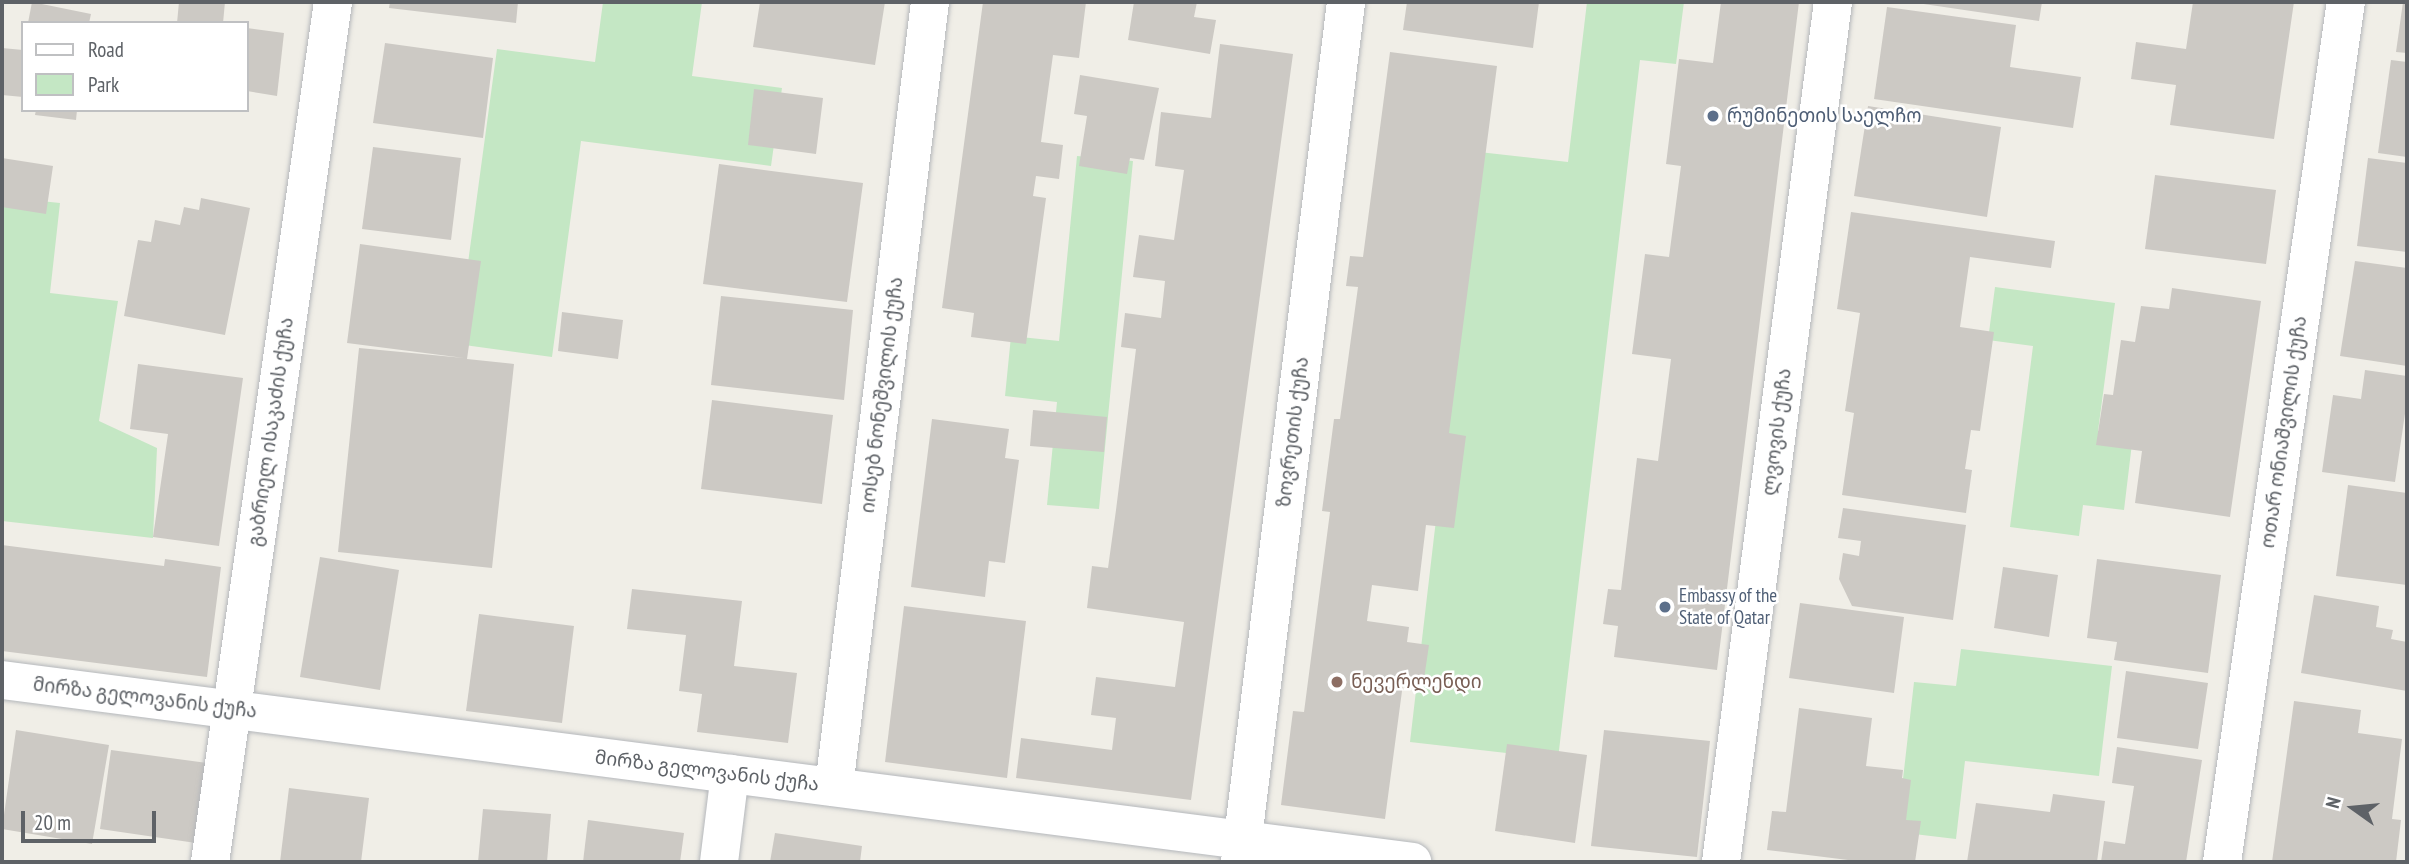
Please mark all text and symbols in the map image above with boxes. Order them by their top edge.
legend [21,21,248,112]
text: Road [88,36,124,63]
text: Park [88,71,119,98]
place label: რუმინეთის საელჩო [1727,105,1922,127]
marker: რუმინეთის საელჩო [1705,108,1721,124]
street label: იოსებ ნონეშვილის ქუჩა [856,276,908,514]
street label: ოთარ ონიაშვილის ქუჩა [2256,314,2312,550]
street label: გაბრიელ ისაკაძის ქუჩა [244,316,298,548]
street label: ზოვრეთის ქუჩა [1272,355,1314,509]
street label: ლვოვის ქუჩა [1758,367,1796,497]
place label: Embassy of the State of Qatar [1679,585,1778,629]
marker: Embassy of the State of Qatar [1657,599,1673,615]
place label: ნევერლენდი [1351,671,1482,693]
street label: მირზა გელოვანის ქუჩა [32,673,258,723]
marker: ნევერლენდი [1329,674,1345,690]
street label: მირზა გელოვანის ქუჩა [594,746,820,796]
north arrow [2318,773,2388,843]
text: N [2320,795,2346,811]
scale bar [24,798,159,842]
text: 20 m [34,809,71,836]

